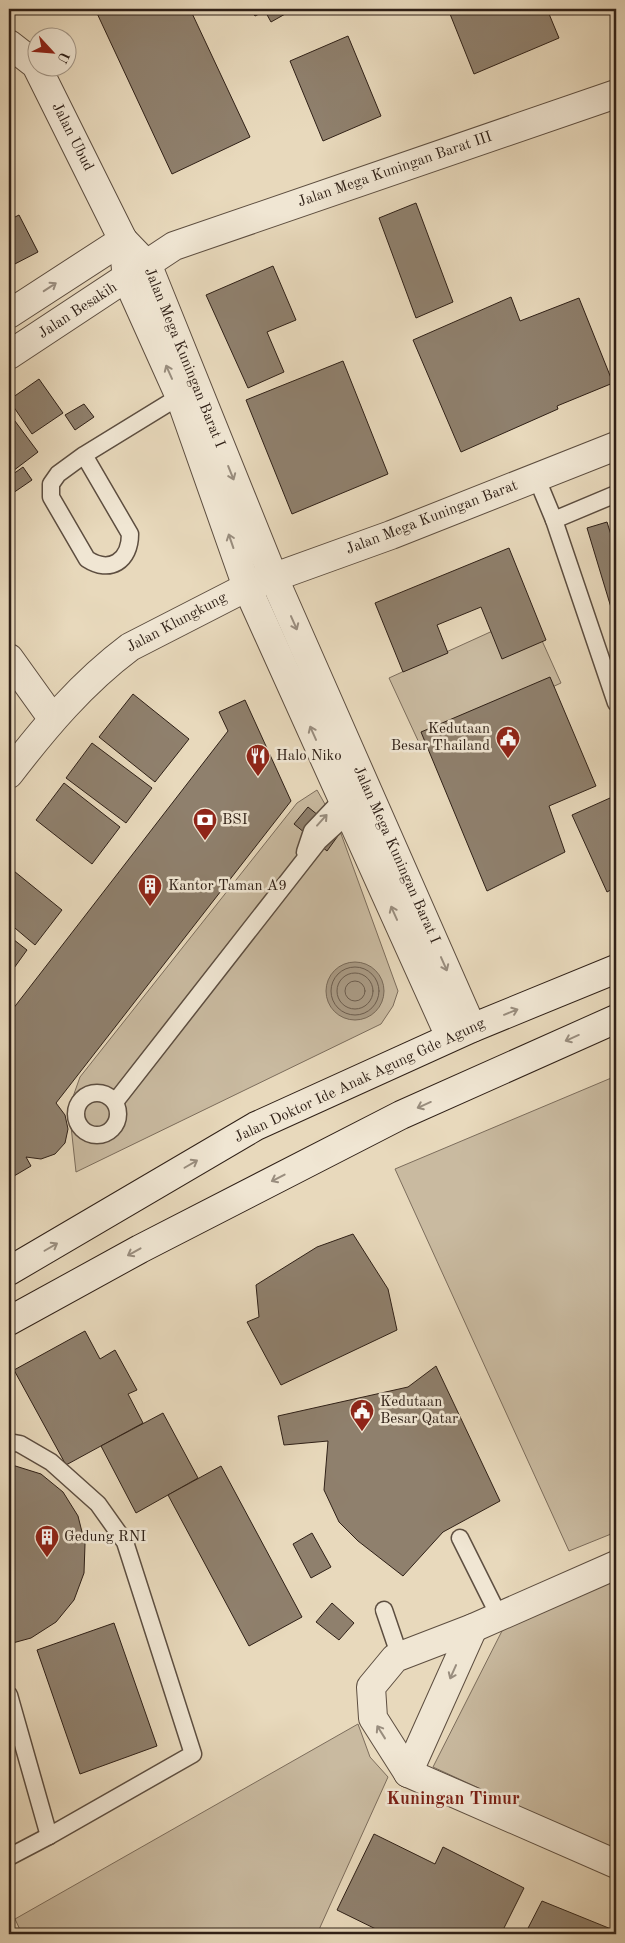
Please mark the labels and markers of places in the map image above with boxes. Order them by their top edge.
place label: Kedutaan Besar Thailand [391,722,490,754]
public building icon: Kedutaan Besar Thailand [495,725,521,759]
restaurant icon: Halo Niko [245,743,271,777]
place label: Halo Niko [276,749,342,764]
bank icon: BSI [192,807,218,841]
place label: BSI [222,813,248,828]
building icon: Kantor Taman A9 [137,873,163,907]
place label: Kantor Taman A9 [168,879,287,894]
place label: Kedutaan Besar Qatar [380,1395,458,1427]
public building icon: Kedutaan Besar Qatar [349,1398,375,1432]
building icon: Gedung RNI [34,1524,60,1558]
place label: Gedung RNI [64,1530,146,1545]

